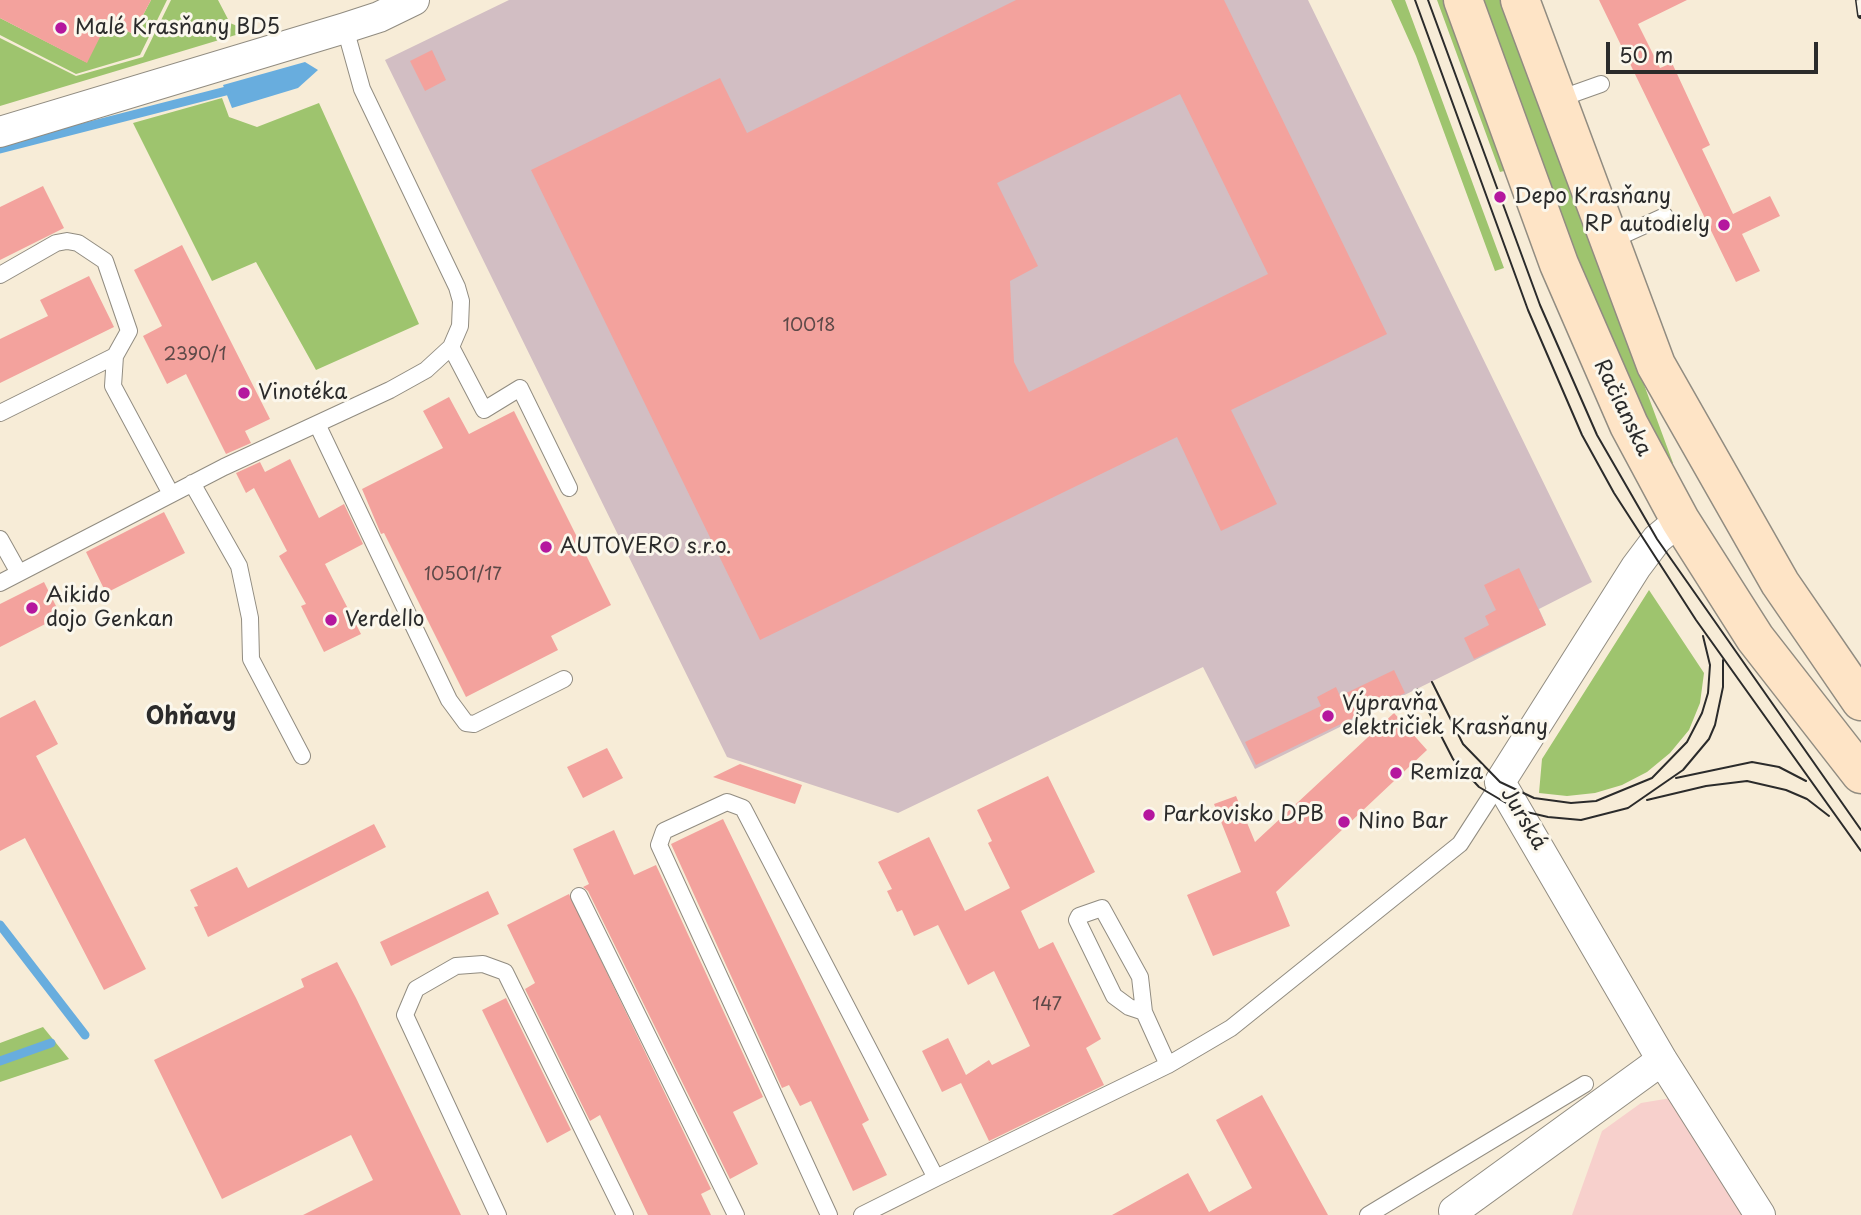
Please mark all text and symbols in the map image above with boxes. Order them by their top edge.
place label: Malé Krasňany BD5 [75,15,280,41]
marker: Malé Krasňany BD5 [53,20,69,36]
scale bar [1609,28,1821,72]
text: 50 m [1619,38,1673,70]
place label: Depo Krasňany [1514,184,1671,210]
marker: Depo Krasňany [1492,189,1508,205]
place label: RP autodiely [1584,212,1710,238]
marker: RP autodiely [1716,217,1732,233]
house number: 10018 [783,315,835,337]
house number: 2390/1 [164,344,226,366]
street label: Račianska [1588,355,1656,461]
place label: Vinotéka [258,380,347,406]
marker: Vinotéka [236,385,252,401]
place label: AUTOVERO s.r.o. [560,534,732,560]
marker: AUTOVERO s.r.o. [538,539,554,555]
house number: 10501/17 [424,564,502,586]
place label: Aikido dojo Genkan [46,583,174,633]
marker: Aikido dojo Genkan [24,600,40,616]
place label: Verdello [345,607,424,633]
marker: Verdello [323,612,339,628]
place label: Výpravňa električiek Krasňany [1342,691,1548,741]
district label: Ohňavy [146,703,236,731]
marker: Výpravňa električiek Krasňany [1320,708,1336,724]
place label: Remíza [1410,760,1483,786]
marker: Remíza [1388,765,1404,781]
street label: Jurská [1495,783,1551,855]
place label: Parkovisko DPB [1163,802,1324,828]
marker: Parkovisko DPB [1141,807,1157,823]
place label: Nino Bar [1358,809,1448,835]
marker: Nino Bar [1336,814,1352,830]
house number: 147 [1032,994,1062,1016]

